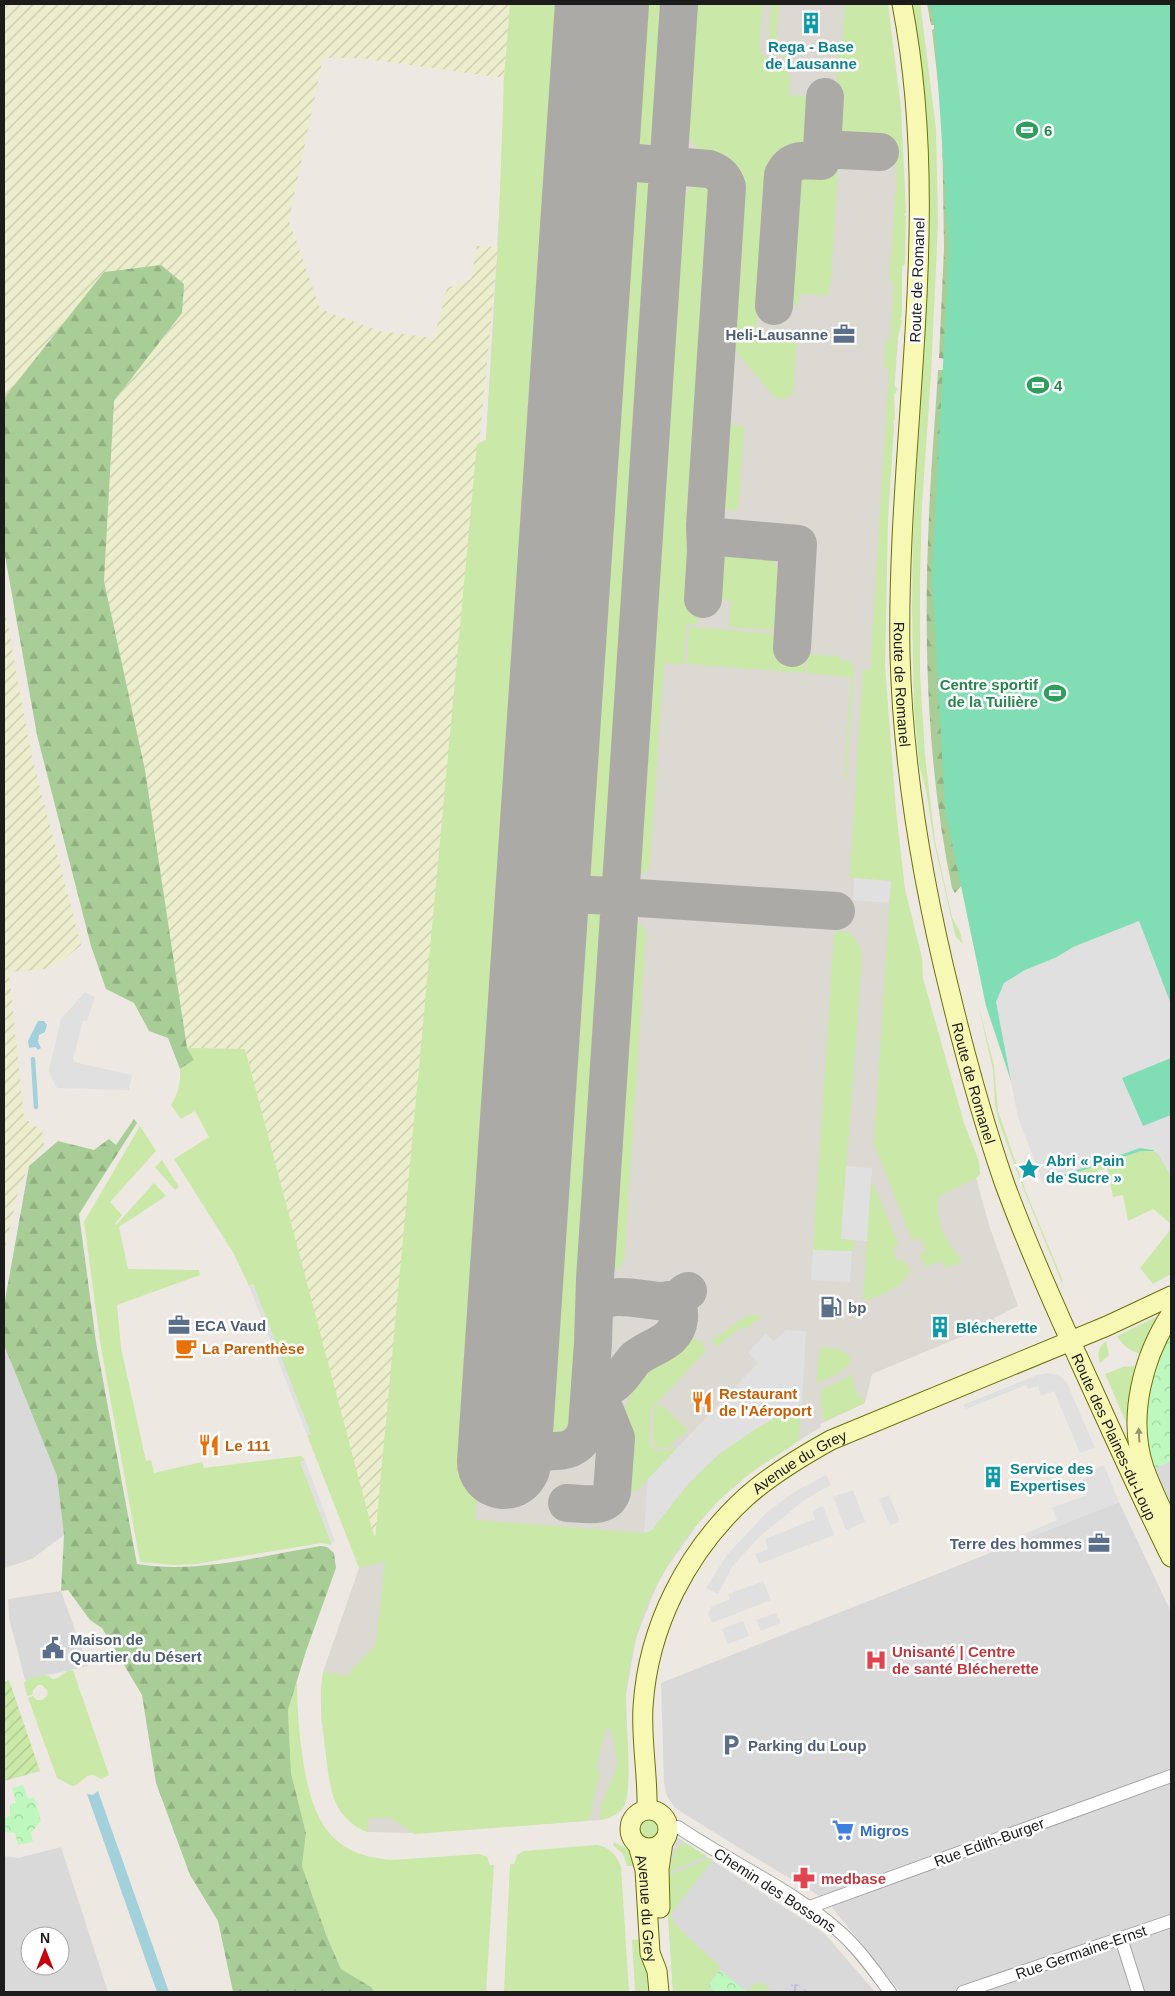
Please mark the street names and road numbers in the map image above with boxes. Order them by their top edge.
street label: Route de Romanel [906,217,928,343]
street label: Route de Romanel [891,622,914,748]
street label: Route de Romanel [949,1021,999,1146]
street label: Route des Plaines-du-Loup [1069,1350,1160,1523]
street label: Avenue du Grey [748,1426,849,1497]
street label: Rue Edith-Burger [932,1814,1046,1870]
street label: Chemin des Bossons [711,1844,839,1936]
street label: Avenue du Grey [632,1852,661,1965]
street label: Rue Germaine-Ernst [1013,1921,1150,1982]

